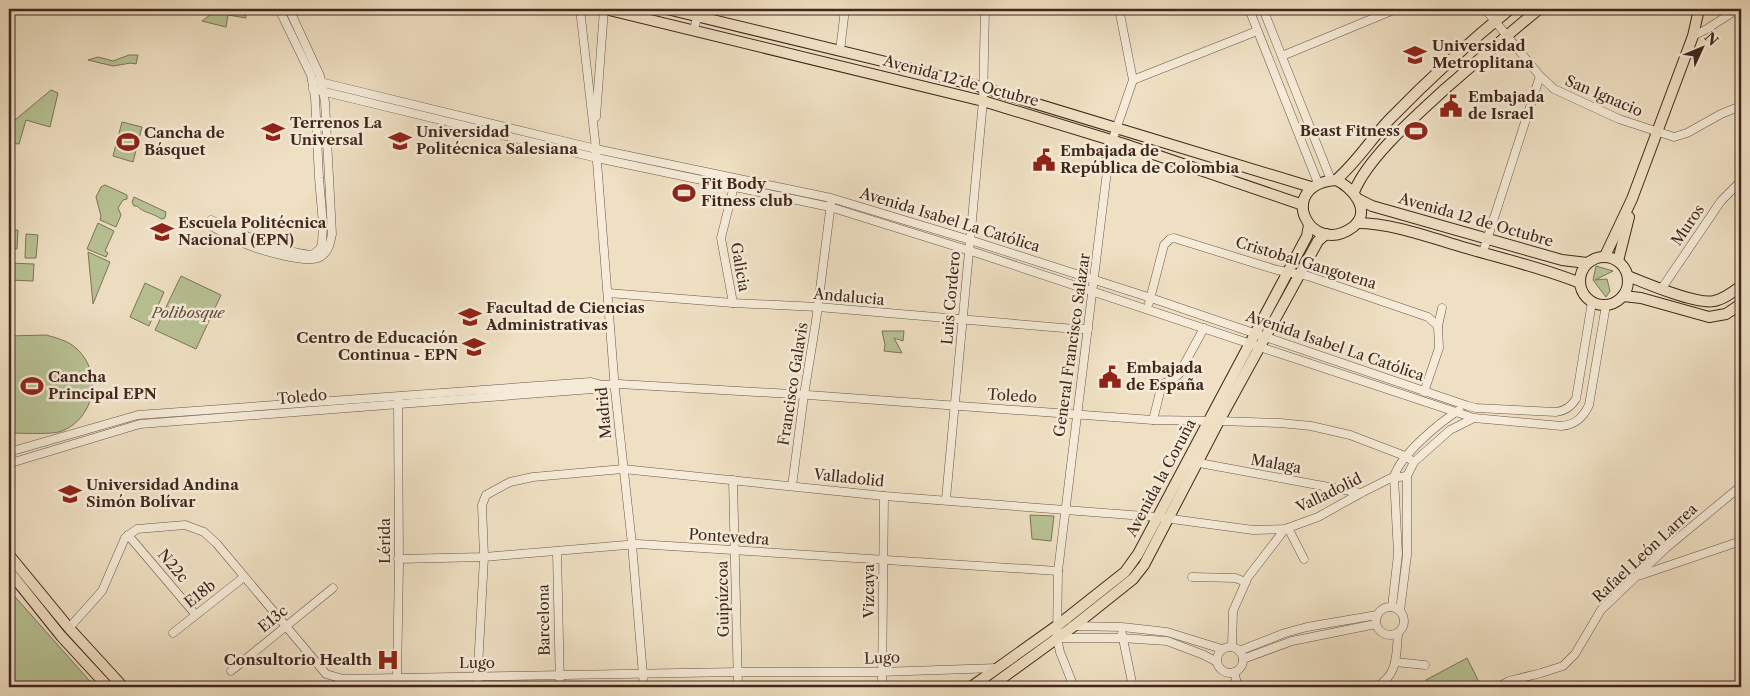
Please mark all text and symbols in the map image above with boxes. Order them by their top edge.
north arrow [1678,22,1728,72]
text: N [1701,28,1722,50]
place label: Universidad Metroplitana [1432,36,1534,72]
school or university icon: Universidad Metroplitana [1402,42,1428,68]
street label: Avenida 12 de Octubre [880,50,1041,110]
street label: San Ignacio [1563,71,1646,120]
place label: Embajada de Israel [1468,87,1545,123]
public building icon: Embajada de Israel [1438,93,1464,119]
place label: Terrenos La Universal [290,113,383,149]
sports icon: Beast Fitness [1403,118,1429,144]
school or university icon: Terrenos La Universal [260,119,286,145]
place label: Beast Fitness [1300,121,1400,140]
place label: Universidad Politécnica Salesiana [416,122,578,158]
place label: Cancha de Básquet [144,123,225,159]
school or university icon: Universidad Politécnica Salesiana [387,128,413,154]
sports icon: Cancha de Básquet [115,129,141,155]
place label: Embajada de República de Colombia [1060,141,1240,177]
public building icon: Embajada de República de Colombia [1031,147,1057,173]
place label: Fit Body Fitness club [701,174,793,210]
sports icon: Fit Body Fitness club [671,180,697,206]
street label: Avenida Isabel La Católica [857,183,1043,256]
street label: Avenida 12 de Octubre [1396,188,1556,251]
street label: Muros [1667,200,1708,249]
place label: Escuela Politécnica Nacional (EPN) [178,213,327,249]
school or university icon: Escuela Politécnica Nacional (EPN) [149,219,175,245]
street label: Cristobal Gangotena [1233,232,1379,293]
street label: Galicia [727,241,754,293]
street label: Luis Cordero [937,250,964,346]
street label: General Francisco Salazar [1049,251,1094,438]
street label: Andalucia [812,284,886,309]
place label: Facultad de Ciencias Administrativas [485,298,645,334]
park label: Polibosque [151,303,225,322]
school or university icon: Facultad de Ciencias Administrativas [457,304,483,330]
street label: Avenida Isabel La Católica [1243,306,1427,385]
street label: Francisco Galavis [773,321,812,447]
place label: Centro de Educación Continua - EPN [296,328,459,364]
school or university icon: Centro de Educación Continua - EPN [461,334,487,360]
place label: Embajada de España [1126,358,1205,394]
public building icon: Embajada de España [1097,364,1123,390]
place label: Cancha Principal EPN [48,367,157,403]
sports icon: Cancha Principal EPN [19,373,45,399]
street label: Toledo [986,384,1038,407]
street label: Toledo [276,385,328,408]
street label: Madrid [592,386,615,440]
street label: Avenida la Coruña [1121,416,1200,541]
street label: Malaga [1249,450,1303,477]
street label: Valladolid [812,464,885,491]
street label: Valladolid [1292,469,1365,517]
place label: Universidad Andina Simón Bolívar [86,475,239,511]
school or university icon: Universidad Andina Simón Bolívar [57,481,83,507]
street label: Rafael León Larrea [1588,499,1701,606]
street label: Lérida [375,518,394,564]
street label: Pontevedra [688,524,770,549]
street label: N22c [154,545,193,586]
street label: Guipúzcoa [712,560,733,638]
street label: Vizcaya [859,564,878,619]
street label: E18b [180,575,219,612]
street label: Barcelona [533,584,554,656]
street label: E13c [254,601,291,636]
hospital icon: Consultorio Health [375,647,401,673]
street label: Lugo [864,647,900,668]
place label: Consultorio Health [224,650,373,669]
street label: Lugo [459,653,495,672]

